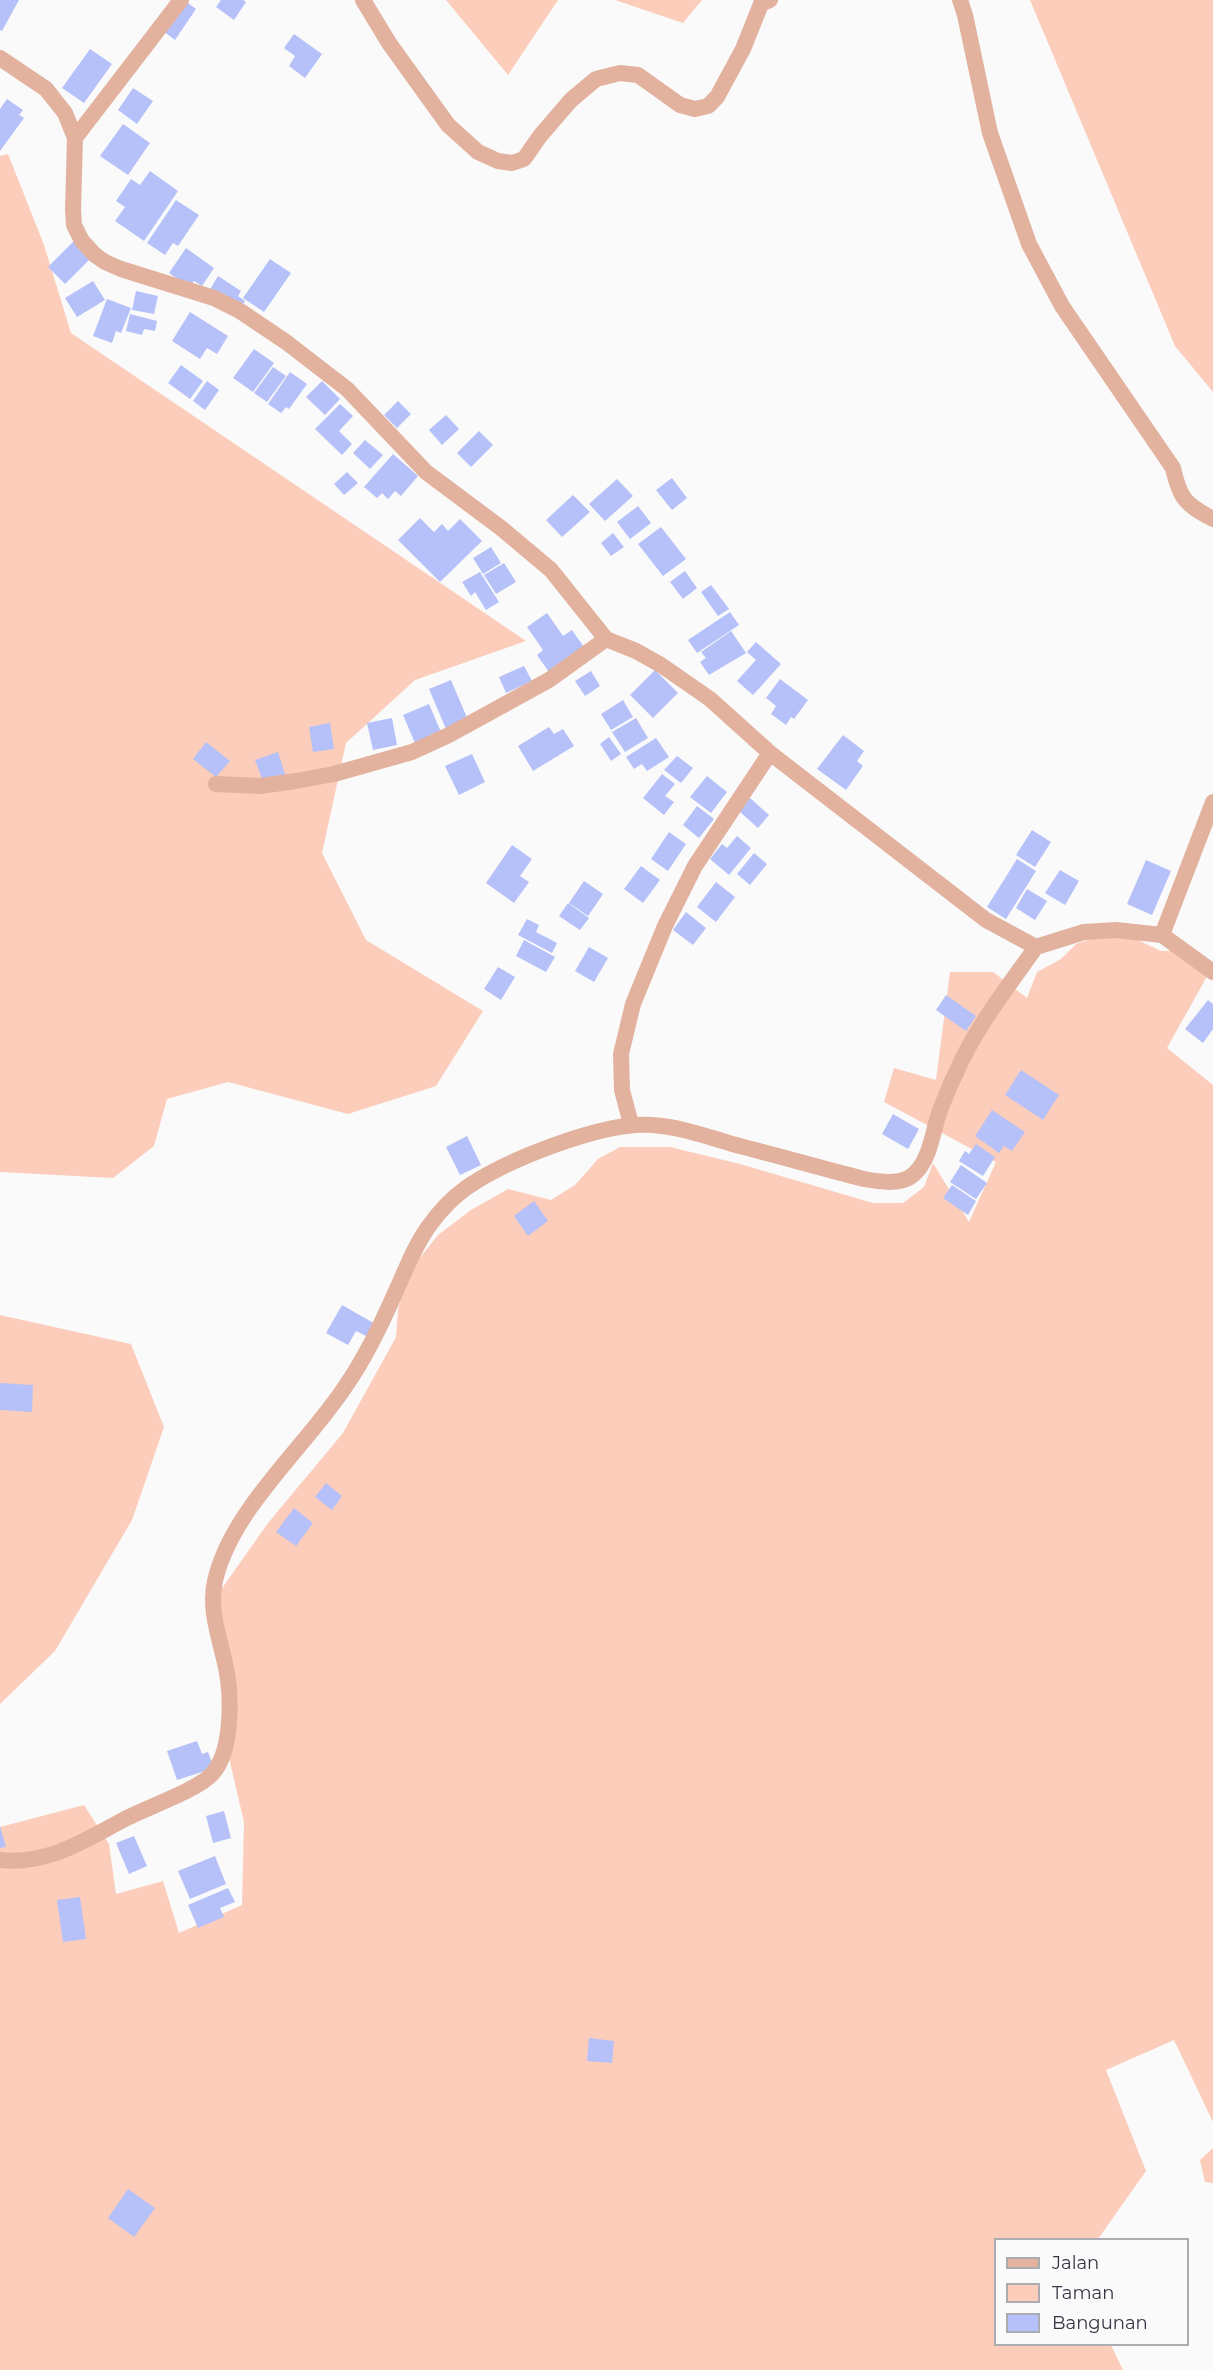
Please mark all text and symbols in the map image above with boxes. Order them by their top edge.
legend [994,2238,1189,2346]
text: Jalan [1052,2252,1099,2274]
text: Taman [1052,2282,1114,2304]
text: Bangunan [1052,2312,1148,2334]

